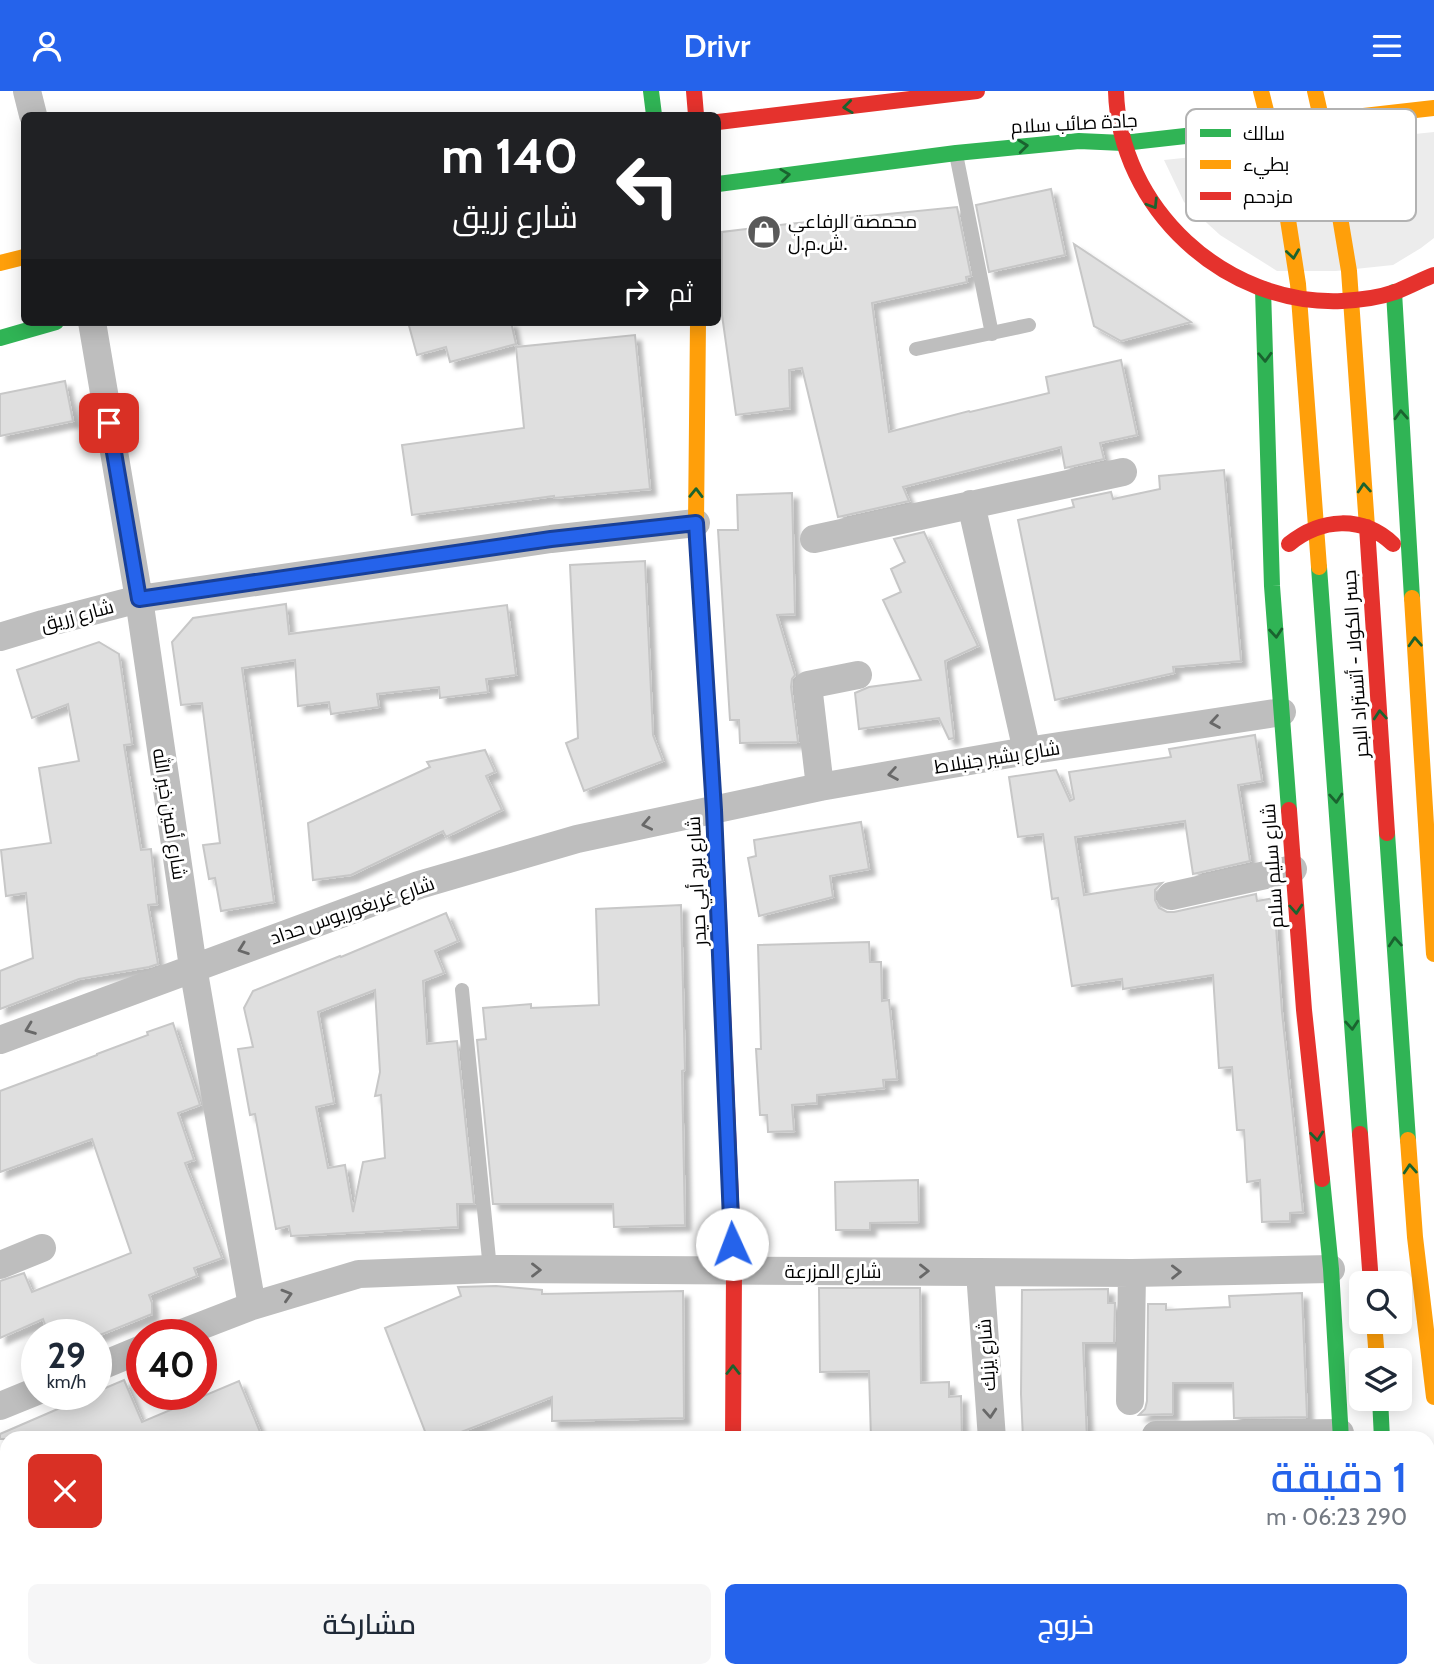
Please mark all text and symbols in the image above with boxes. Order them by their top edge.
text: Drivr [684,26,750,65]
icon: person [28,27,66,65]
icon: menu [1368,27,1406,65]
one-way arrow [842,99,854,114]
street label: جادة صائب سلام [1010,109,1138,140]
legend [1186,109,1416,221]
text: سالك [1243,122,1285,145]
text: 140 m [441,126,578,185]
one-way arrow [1018,139,1029,154]
icon: left [602,140,693,231]
text: بطيء [1243,153,1289,179]
one-way arrow [779,167,791,182]
text: مزدحم [1243,185,1293,210]
text: شارع زريق [452,197,578,236]
one-way arrow [1144,197,1157,210]
place label: محمصة الرفاعي ش.م.ل. [788,210,917,257]
shop icon: محمصة الرفاعي ش.م.ل. [745,213,783,251]
one-way arrow [1286,248,1301,260]
icon: right [617,273,655,311]
text: ثم [669,277,693,309]
one-way arrow [1257,352,1272,363]
pin [79,393,139,453]
icon: arrive [90,404,128,442]
one-way arrow [1394,409,1409,420]
one-way arrow [1357,483,1372,494]
one-way arrow [688,488,704,498]
street label: جسر الكولا - أتستراد البحر [1337,569,1374,760]
street label: شارع زريق [38,595,117,638]
one-way arrow [1268,628,1283,639]
one-way arrow [1408,636,1423,647]
one-way arrow [1372,709,1387,720]
one-way arrow [1209,714,1221,729]
street label: شارع بشير جنبلاط [933,736,1062,781]
street label: شارع أمين خير الله [146,747,192,882]
one-way arrow [888,766,899,781]
one-way arrow [1328,793,1343,804]
street label: شارع سليم سلام [1257,802,1290,929]
street label: شارع برج أبي حيدر [682,815,714,947]
one-way arrow [641,816,653,831]
street label: شارع غريغوريوس حداد [267,872,438,951]
one-way arrow [1288,904,1303,915]
one-way arrow [1388,936,1403,947]
one-way arrow [237,941,249,955]
one-way arrow [1345,1020,1360,1031]
one-way arrow [24,1021,36,1035]
one-way arrow [1309,1131,1324,1142]
one-way arrow [1403,1163,1418,1174]
position arrow [695,1207,769,1281]
street label: شارع المزرعة [784,1260,882,1285]
one-way arrow [532,1262,542,1278]
one-way arrow [920,1263,930,1279]
one-way arrow [1172,1264,1182,1280]
map controls [1349,1271,1412,1411]
button: search [1349,1271,1412,1334]
one-way arrow [281,1289,293,1304]
street label: شارع يزبك [972,1318,1002,1392]
speed limit sign: 40 [126,1319,217,1410]
text: 29 [47,1334,86,1377]
button: layers [1349,1348,1412,1411]
one-way arrow [725,1365,741,1375]
text: km/h [47,1371,86,1393]
one-way arrow [982,1408,997,1419]
text: 1 دقيقة [1271,1451,1407,1503]
button: close [28,1454,102,1528]
text: 290 m · 06:23 [1266,1503,1407,1531]
button: مشاركة [28,1584,711,1664]
button: خروج [725,1584,1407,1664]

